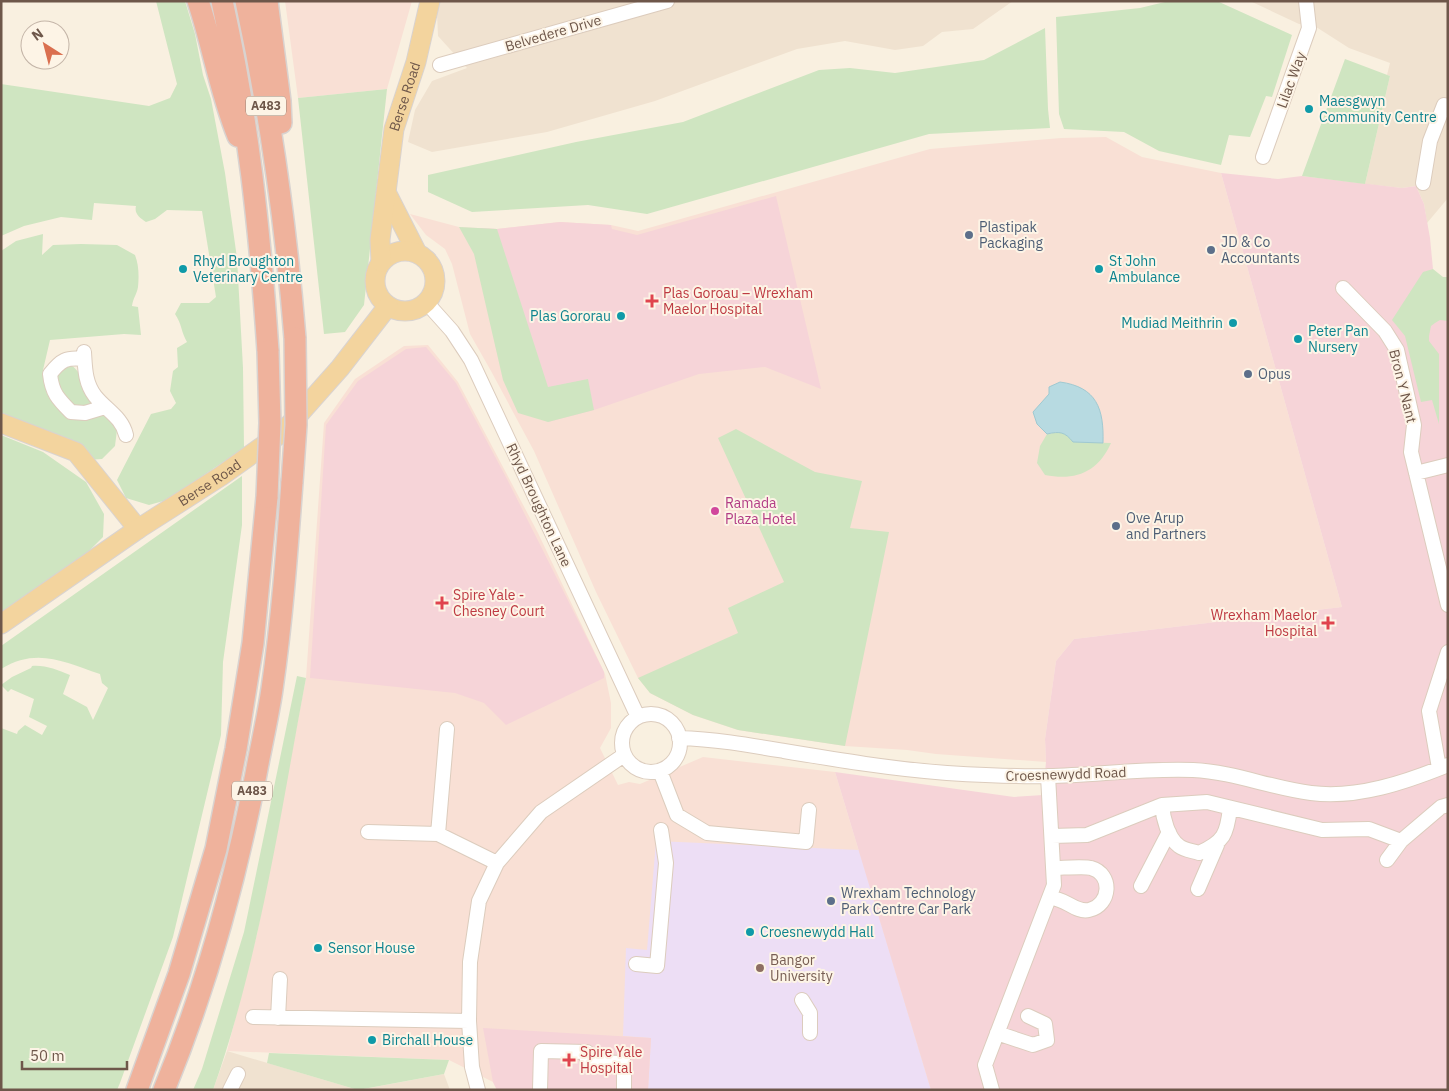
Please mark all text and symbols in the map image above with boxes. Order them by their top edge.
street label: Belvedere Drive [503,11,604,55]
north arrow [20,20,70,70]
text: N [28,24,47,45]
street label: Lilac Way [1272,49,1310,111]
street label: Berse Road [385,60,424,134]
place label: Maesgwyn Community Centre [1319,92,1437,126]
road number: A483 [246,96,286,115]
marker: Maesgwyn Community Centre [1303,103,1315,115]
place label: Plastipak Packaging [979,218,1043,252]
marker: Plastipak Packaging [963,229,975,241]
place label: JD & Co Accountants [1221,233,1300,267]
marker: JD & Co Accountants [1205,244,1217,256]
place label: Rhyd Broughton Veterinary Centre [193,252,303,286]
place label: St John Ambulance [1109,252,1180,286]
marker: Rhyd Broughton Veterinary Centre [177,263,189,275]
marker: St John Ambulance [1093,263,1105,275]
place label: Plas Goroau – Wrexham Maelor Hospital [663,284,813,318]
marker: Plas Goroau – Wrexham Maelor Hospital [645,294,659,308]
place label: Plas Gororau [530,307,611,325]
marker: Plas Gororau [615,310,627,322]
place label: Mudiad Meithrin [1121,314,1223,332]
marker: Mudiad Meithrin [1227,317,1239,329]
place label: Peter Pan Nursery [1308,322,1369,356]
marker: Peter Pan Nursery [1292,333,1304,345]
street label: Bron Y Nant [1385,347,1421,425]
place label: Opus [1258,365,1291,383]
marker: Opus [1242,368,1254,380]
street label: Rhyd Broughton Lane [502,440,576,570]
street label: Berse Road [175,455,245,510]
place label: Ramada Plaza Hotel [725,494,796,528]
marker: Ramada Plaza Hotel [709,505,721,517]
place label: Ove Arup and Partners [1126,509,1207,543]
marker: Ove Arup and Partners [1110,520,1122,532]
place label: Spire Yale - Chesney Court [453,586,545,620]
marker: Spire Yale - Chesney Court [435,596,449,610]
place label: Wrexham Maelor Hospital [1211,606,1317,640]
marker: Wrexham Maelor Hospital [1321,616,1335,630]
street label: Croesnewydd Road [1005,763,1127,785]
road number: A483 [232,781,272,800]
place label: Wrexham Technology Park Centre Car Park [841,884,976,918]
marker: Wrexham Technology Park Centre Car Park [825,895,837,907]
place label: Croesnewydd Hall [760,923,874,941]
marker: Croesnewydd Hall [744,926,756,938]
place label: Sensor House [328,939,415,957]
marker: Sensor House [312,942,324,954]
place label: Bangor University [770,951,833,985]
marker: Bangor University [754,962,766,974]
place label: Birchall House [382,1031,474,1049]
marker: Birchall House [366,1034,378,1046]
scale bar [22,1038,128,1070]
place label: Spire Yale Hospital [580,1043,643,1077]
text: 50 m [30,1046,65,1065]
marker: Spire Yale Hospital [562,1053,576,1067]

